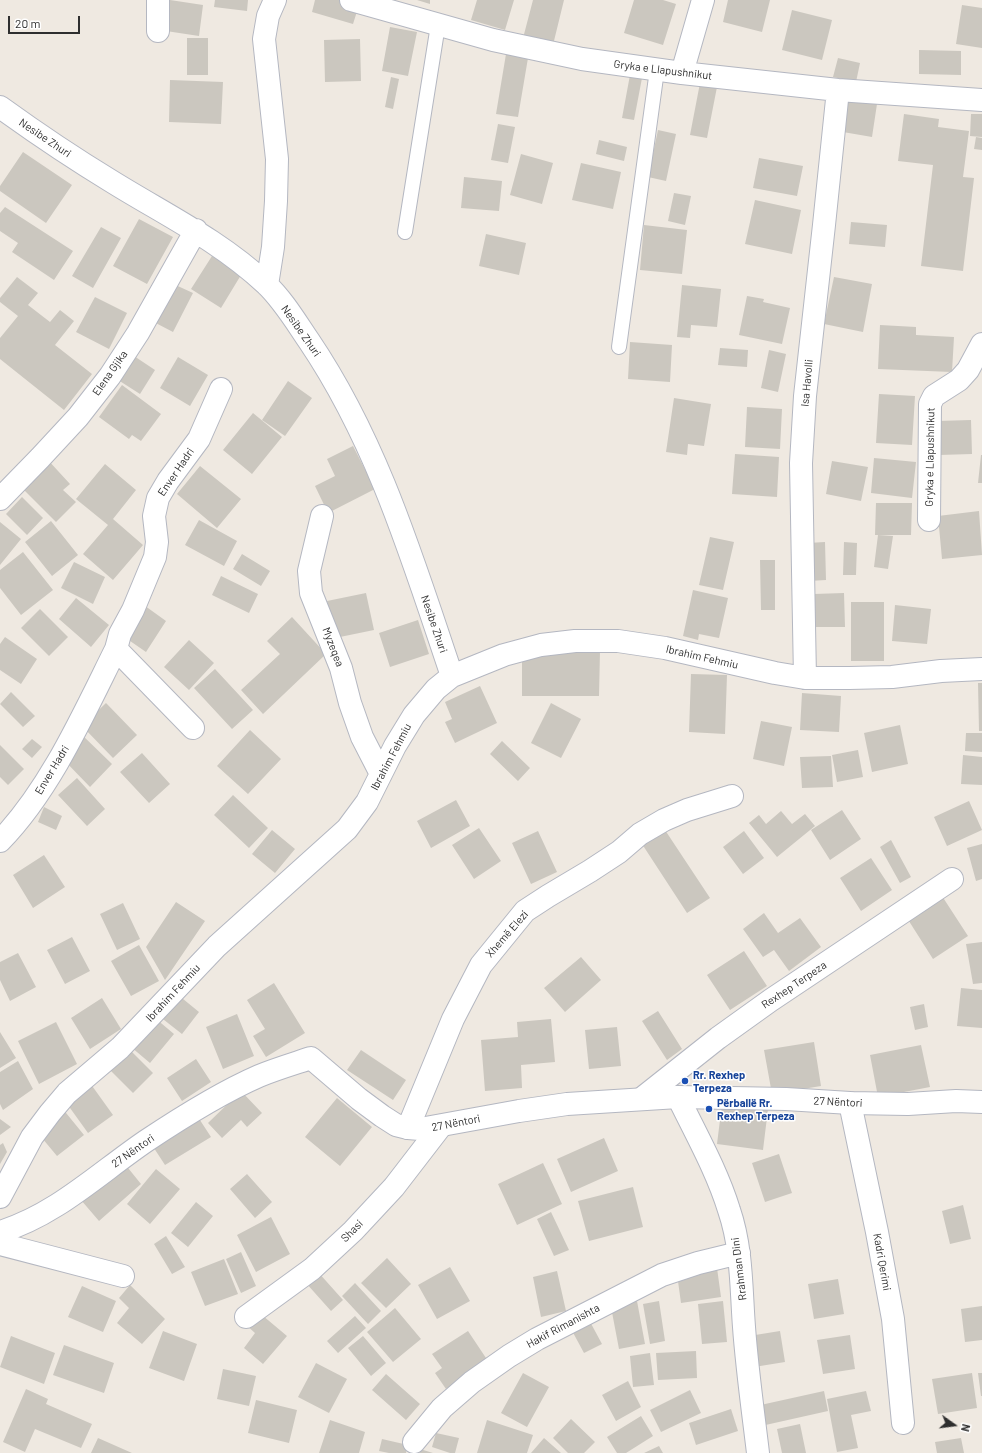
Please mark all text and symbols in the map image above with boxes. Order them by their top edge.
scale bar [10,8,82,34]
text: 20 m [15,16,41,30]
street label: Gryka e Llapushnikut [613,57,713,83]
street label: Nesibe Zhuri [16,116,74,160]
street label: Nesibe Zhuri [278,303,324,359]
street label: Elena Gjika [90,348,130,398]
street label: Isa Havolli [798,359,816,407]
street label: Gryka e Llapushnikut [923,407,937,507]
street label: Enver Hadri [155,445,197,499]
street label: Nesibe Zhuri [418,594,450,654]
street label: Myzeqea [319,625,347,669]
street label: Ibrahim Fehmiu [665,642,739,672]
street label: Ibrahim Fehmiu [368,721,414,793]
street label: Enver Hadri [32,743,72,797]
street label: Xhemë Elezi [483,908,531,960]
street label: Rexhep Terpeza [759,958,829,1012]
street label: Ibrahim Fehmiu [143,961,203,1025]
place label: Rr. Rexhep Terpeza [693,1068,745,1094]
marker: Rr. Rexhep Terpeza [680,1076,690,1086]
street label: 27 Nëntori [813,1094,863,1110]
place label: Përballë Rr. Rexhep Terpeza [717,1096,795,1122]
marker: Përballë Rr. Rexhep Terpeza [704,1104,714,1114]
street label: 27 Nëntori [431,1112,481,1134]
street label: 27 Nëntori [109,1131,157,1171]
street label: Shasi [338,1217,366,1245]
street label: Kadri Qerimi [870,1232,894,1292]
street label: Rrahman Dini [729,1237,749,1301]
street label: Hakif Rimanishta [524,1301,602,1351]
north arrow [934,1405,974,1445]
text: N [959,1423,973,1433]

